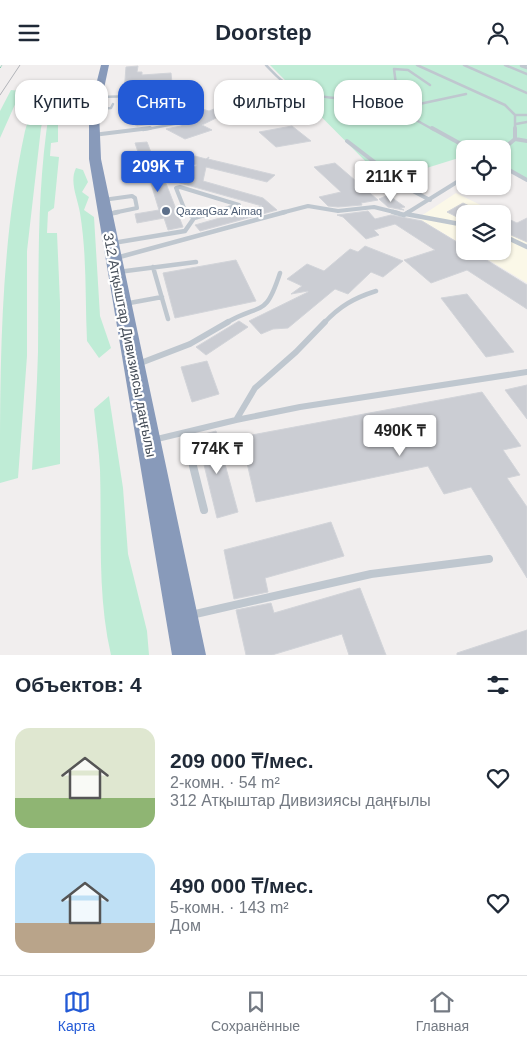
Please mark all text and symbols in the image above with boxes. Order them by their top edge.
icon: menu [15,19,43,47]
icon: person [484,19,512,47]
text: Doorstep [215,20,312,45]
chip: Купить [15,80,108,125]
chip: Снять [118,80,204,125]
chip: Фильтры [214,80,324,125]
chip: Новое [334,80,422,125]
map controls [456,140,511,260]
button: locate [456,140,511,195]
pin: 209K ₸ [117,151,199,193]
text: 209K ₸ [132,158,184,175]
pin: 211K ₸ [350,161,432,203]
text: 211K ₸ [366,168,416,185]
marker: QazaqGaz Aimaq [160,205,172,217]
place label: QazaqGaz Aimaq [176,205,262,217]
button: layers [456,205,511,260]
street label: 312 Атқыштар Дивизиясы даңғылы [100,231,160,459]
pin: 490K ₸ [359,415,441,457]
text: 490K ₸ [374,422,426,439]
pin: 774K ₸ [176,433,258,475]
text: 774K ₸ [191,440,243,457]
icon: filters [484,671,512,699]
text: Объектов: 4 [15,673,142,696]
icon: home [55,748,115,808]
text: 209 000 ₸/мес. [170,749,314,772]
icon: heart [484,764,512,792]
text: 2-комн. · 54 m² [170,774,280,791]
text: 312 Атқыштар Дивизиясы даңғылы [170,792,431,809]
icon: home [55,873,115,933]
text: 490 000 ₸/мес. [170,874,314,897]
icon: heart [484,889,512,917]
text: 5-комн. · 143 m² [170,899,289,916]
text: Дом [170,917,201,934]
tab: Карта [58,988,95,1034]
tab: Сохранённые [211,988,300,1034]
tab: Главная [416,988,469,1034]

